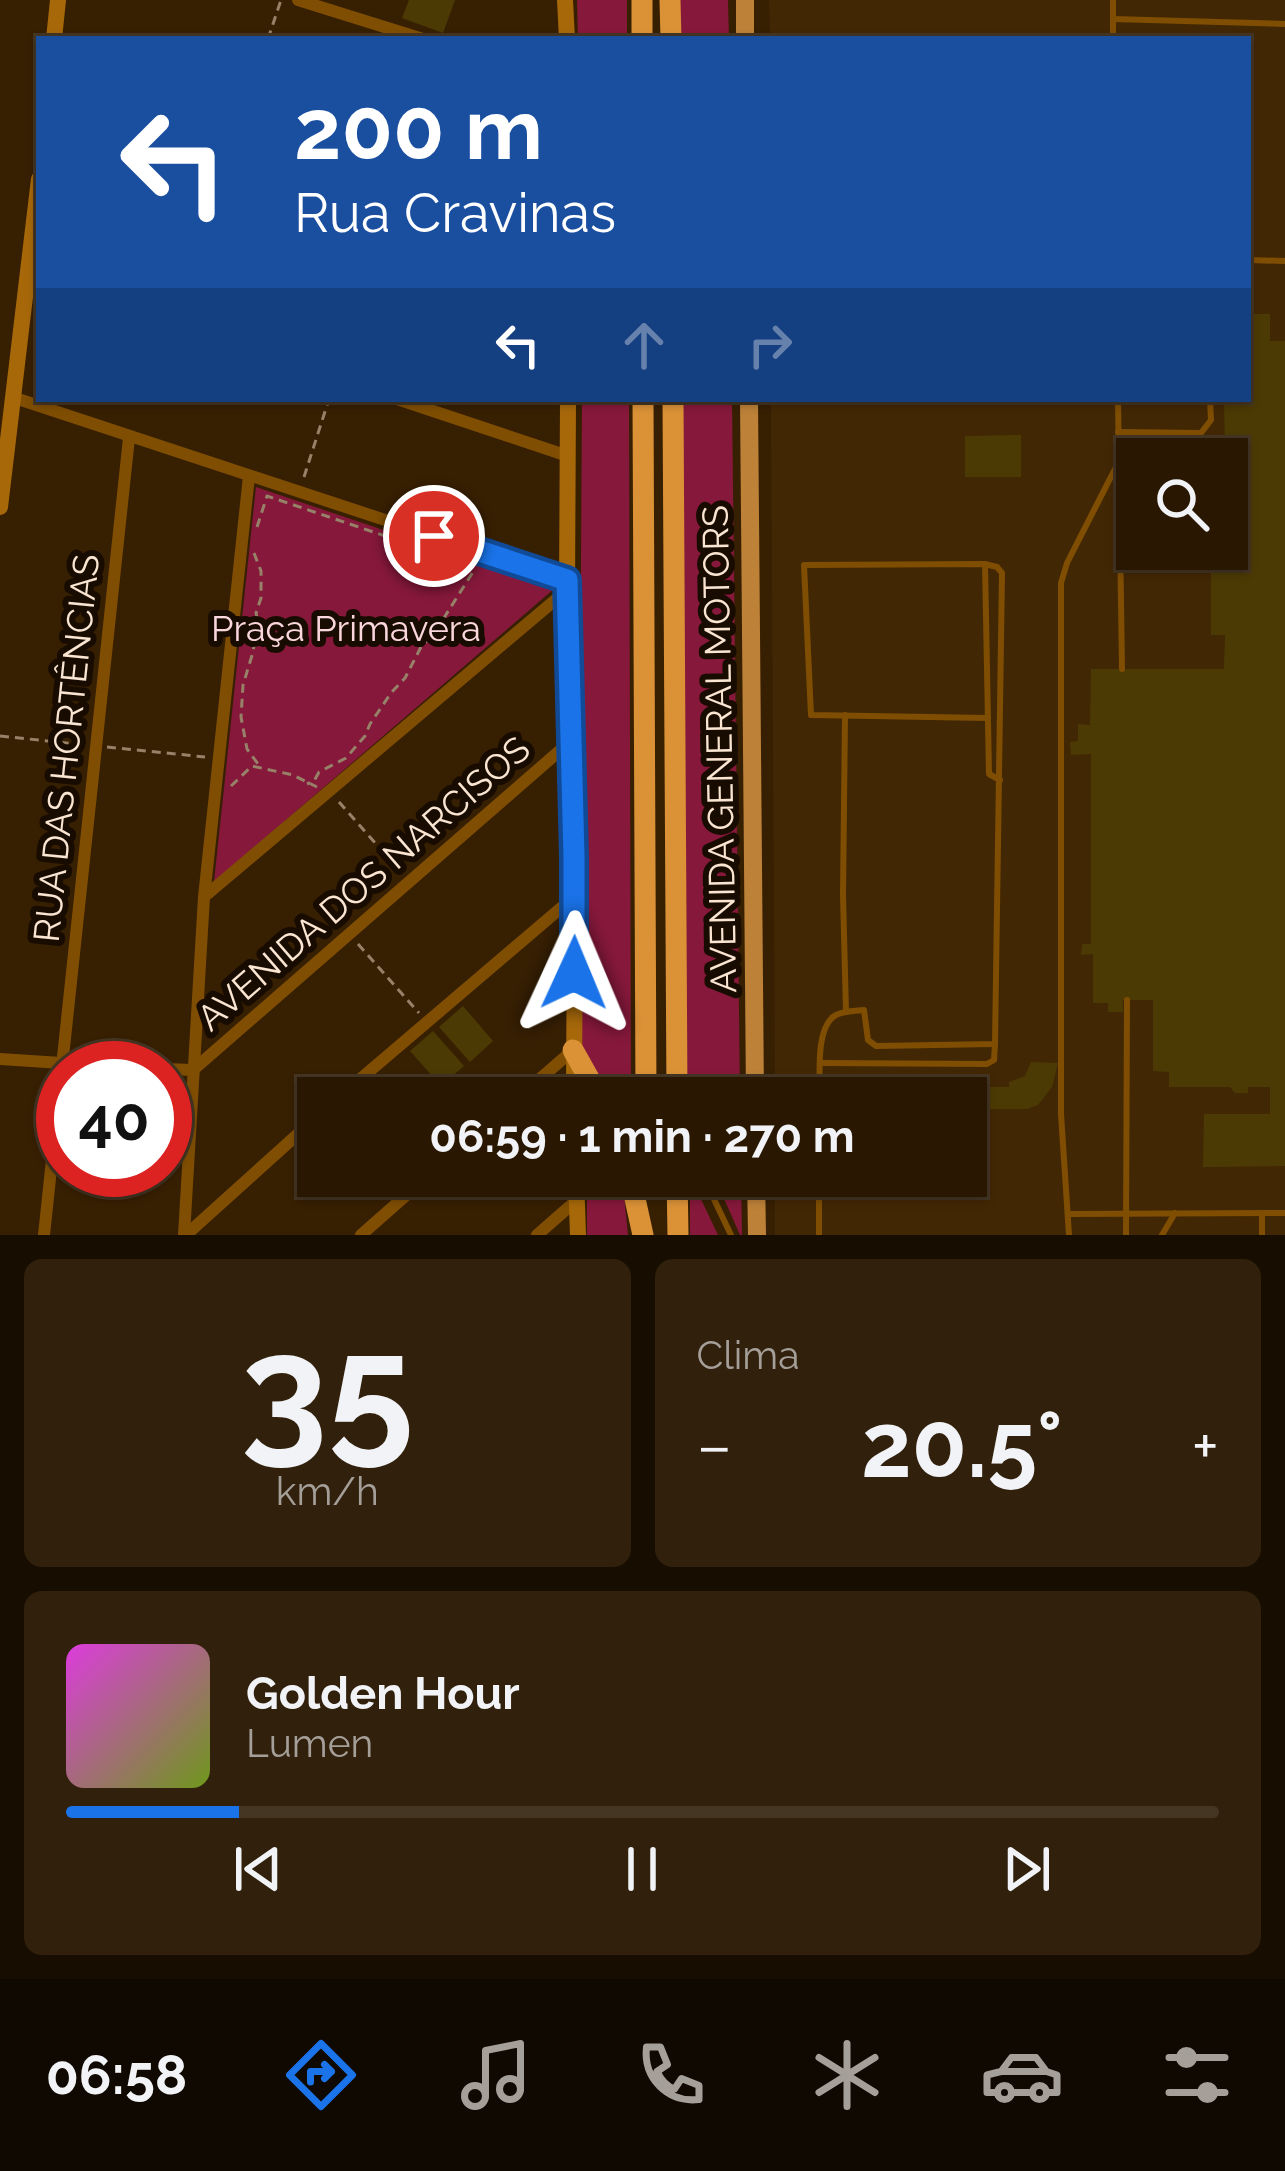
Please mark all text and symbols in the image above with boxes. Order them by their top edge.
text: 200 m [294,80,543,179]
icon: left [96,84,252,240]
text: Rua Cravinas [294,181,616,245]
icon: left [485,312,551,378]
icon: ahead [611,312,677,378]
icon: right [737,312,803,378]
map controls [1116,438,1248,570]
button: search [1116,438,1248,570]
pin [383,485,485,587]
icon: arrive [401,503,467,569]
street label: AVENIDA GENERAL MOTORS [694,505,744,993]
street label: RUA DAS HORTÊNCIAS [25,552,107,944]
park label: Praça Primavera [211,607,481,649]
street label: AVENIDA DOS NARCISOS [188,727,538,1039]
position arrow [511,910,637,1036]
speed limit sign: 40 [36,1041,192,1197]
text: 06:59 · 1 min · 270 m [429,1110,855,1163]
text: 35 [241,1298,414,1482]
text: Clima [697,1332,799,1378]
text: 20.5° [861,1392,1063,1498]
text: − [697,1407,732,1484]
text: + [1192,1407,1219,1484]
text: km/h [276,1468,379,1514]
text: Golden Hour [246,1667,520,1720]
text: Lumen [246,1720,373,1766]
icon: previous [225,1836,291,1902]
icon: pause [609,1836,675,1902]
icon: next [994,1836,1060,1902]
icon: directions [279,2033,363,2117]
icon: music [454,2033,538,2117]
icon: phone [629,2033,713,2117]
icon: climate [805,2033,889,2117]
icon: car [980,2033,1064,2117]
icon: filters [1155,2033,1239,2117]
text: 06:58 [46,2043,187,2107]

